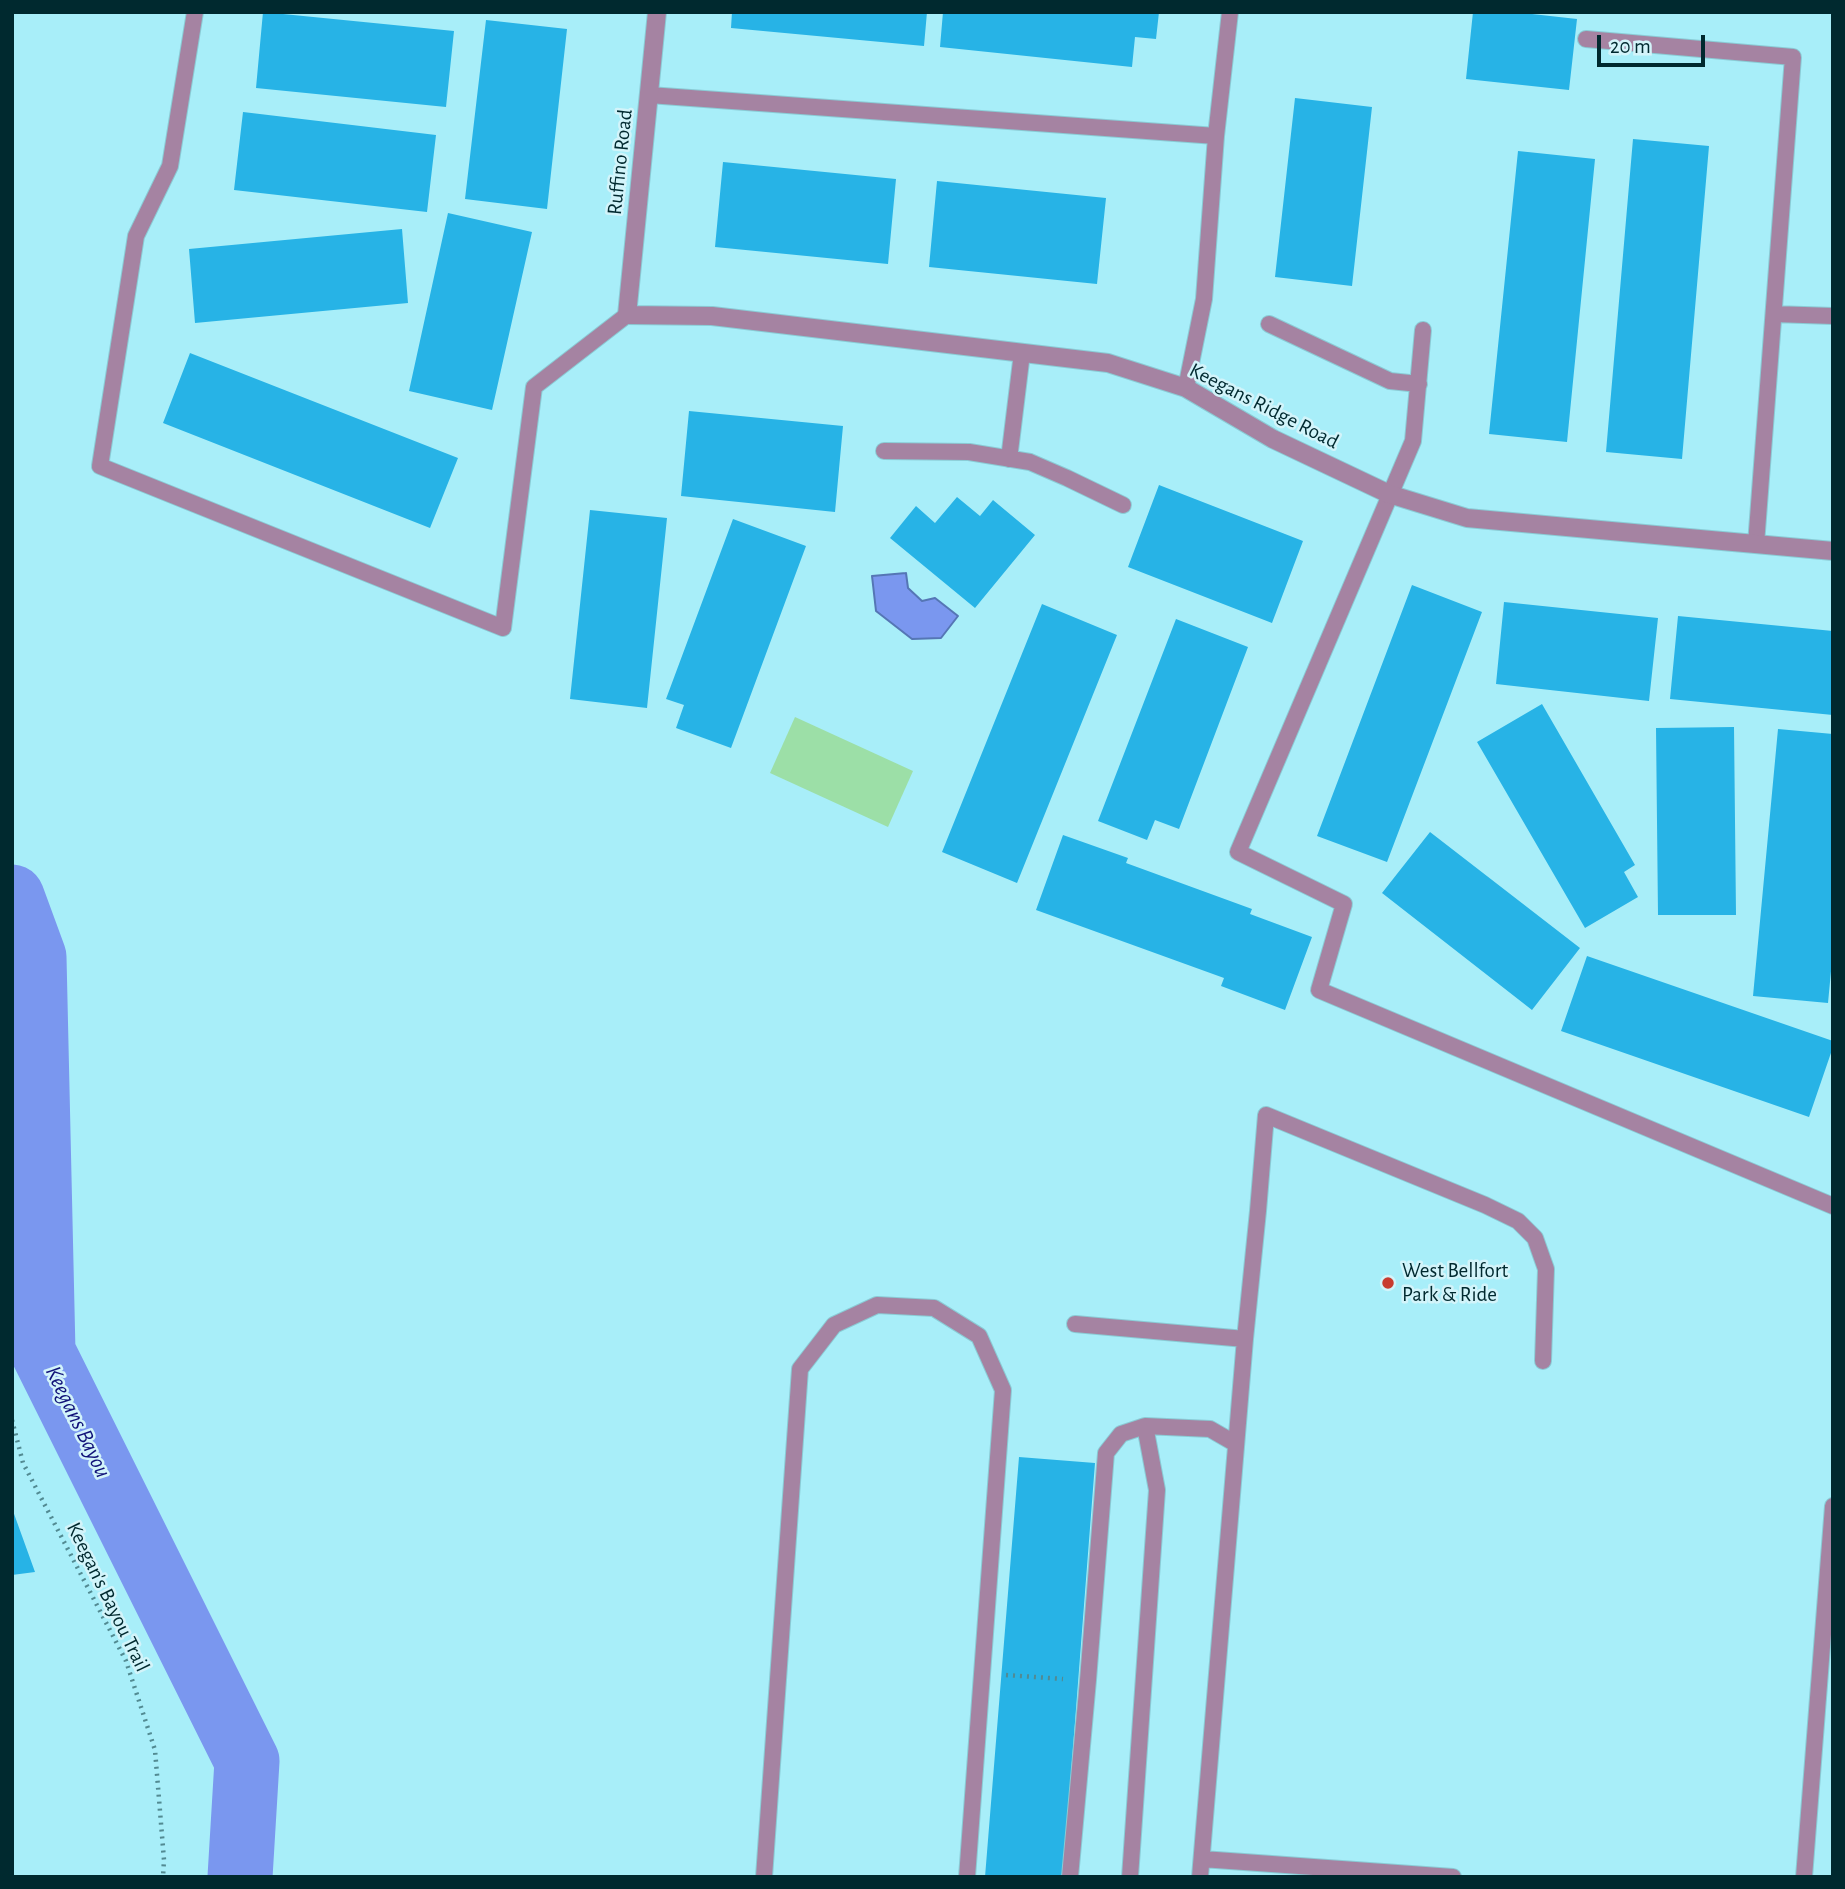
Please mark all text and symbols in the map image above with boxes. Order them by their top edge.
scale bar [1600,21,1708,65]
text: 20 m [1610,36,1651,57]
street label: Ruffino Road [602,108,638,216]
street label: Keegans Ridge Road [1185,357,1343,455]
place label: West Bellfort Park & Ride [1402,1258,1508,1308]
marker: West Bellfort Park & Ride [1380,1275,1396,1291]
water label: Keegans Bayou [39,1362,117,1482]
street label: Keegan's Bayou Trail [61,1518,155,1676]

